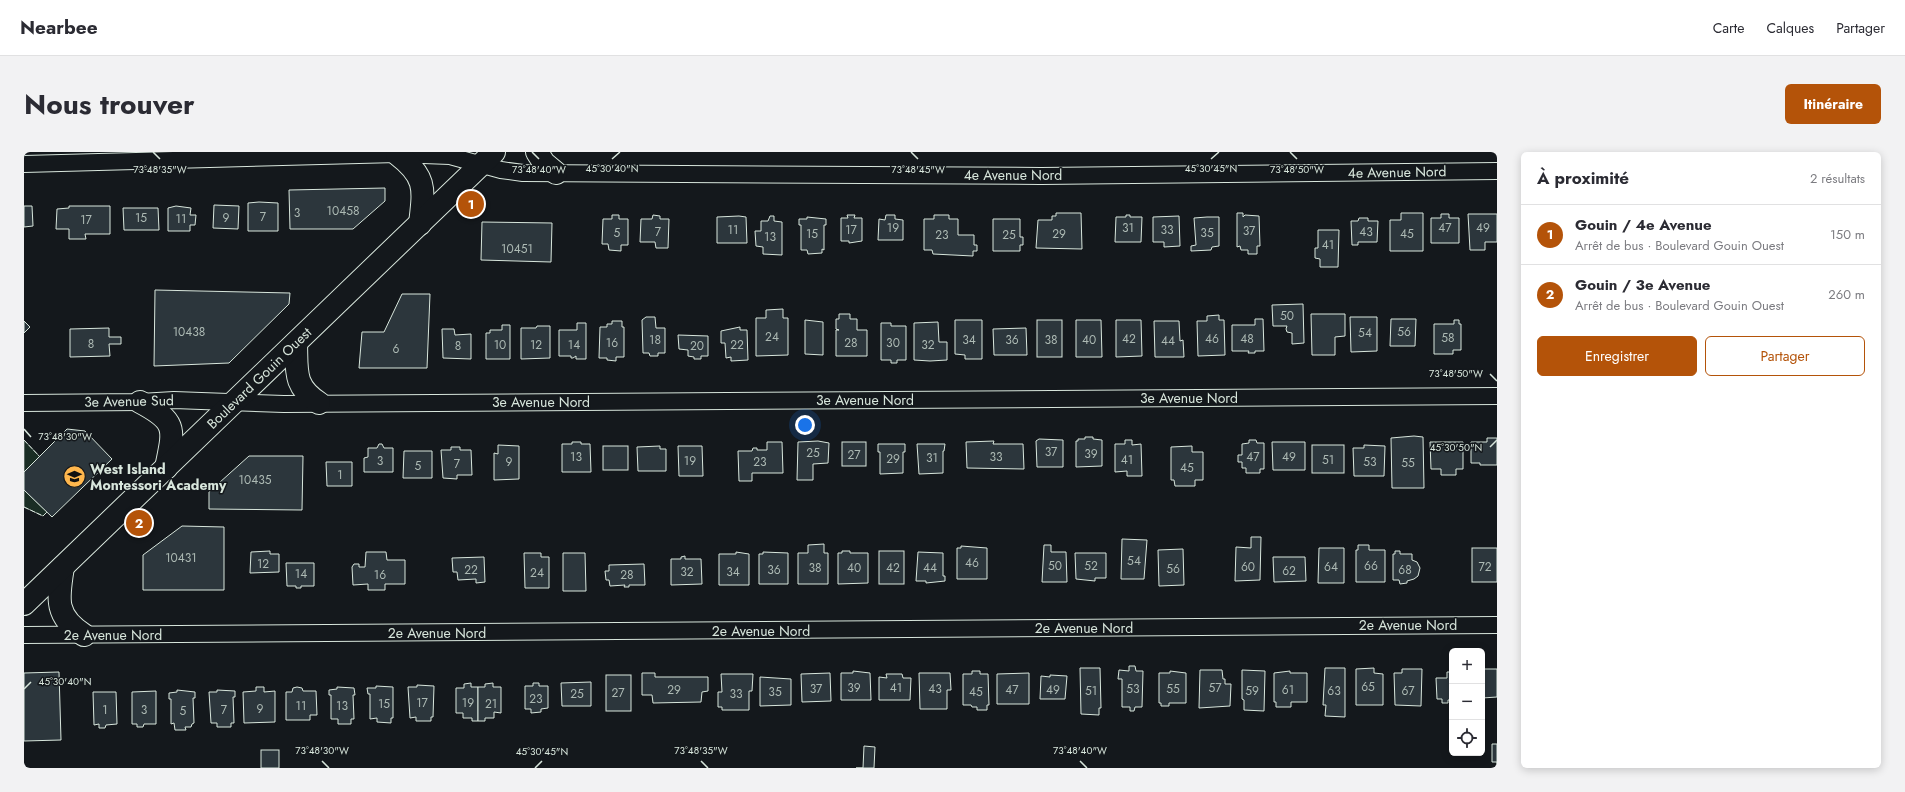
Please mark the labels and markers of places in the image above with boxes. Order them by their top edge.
pin: 1 [458,189,484,219]
place label: West Island Montessori Academy [90,459,227,495]
school or university icon: West Island Montessori Academy [61,464,87,490]
pin: 2 [126,508,152,538]

